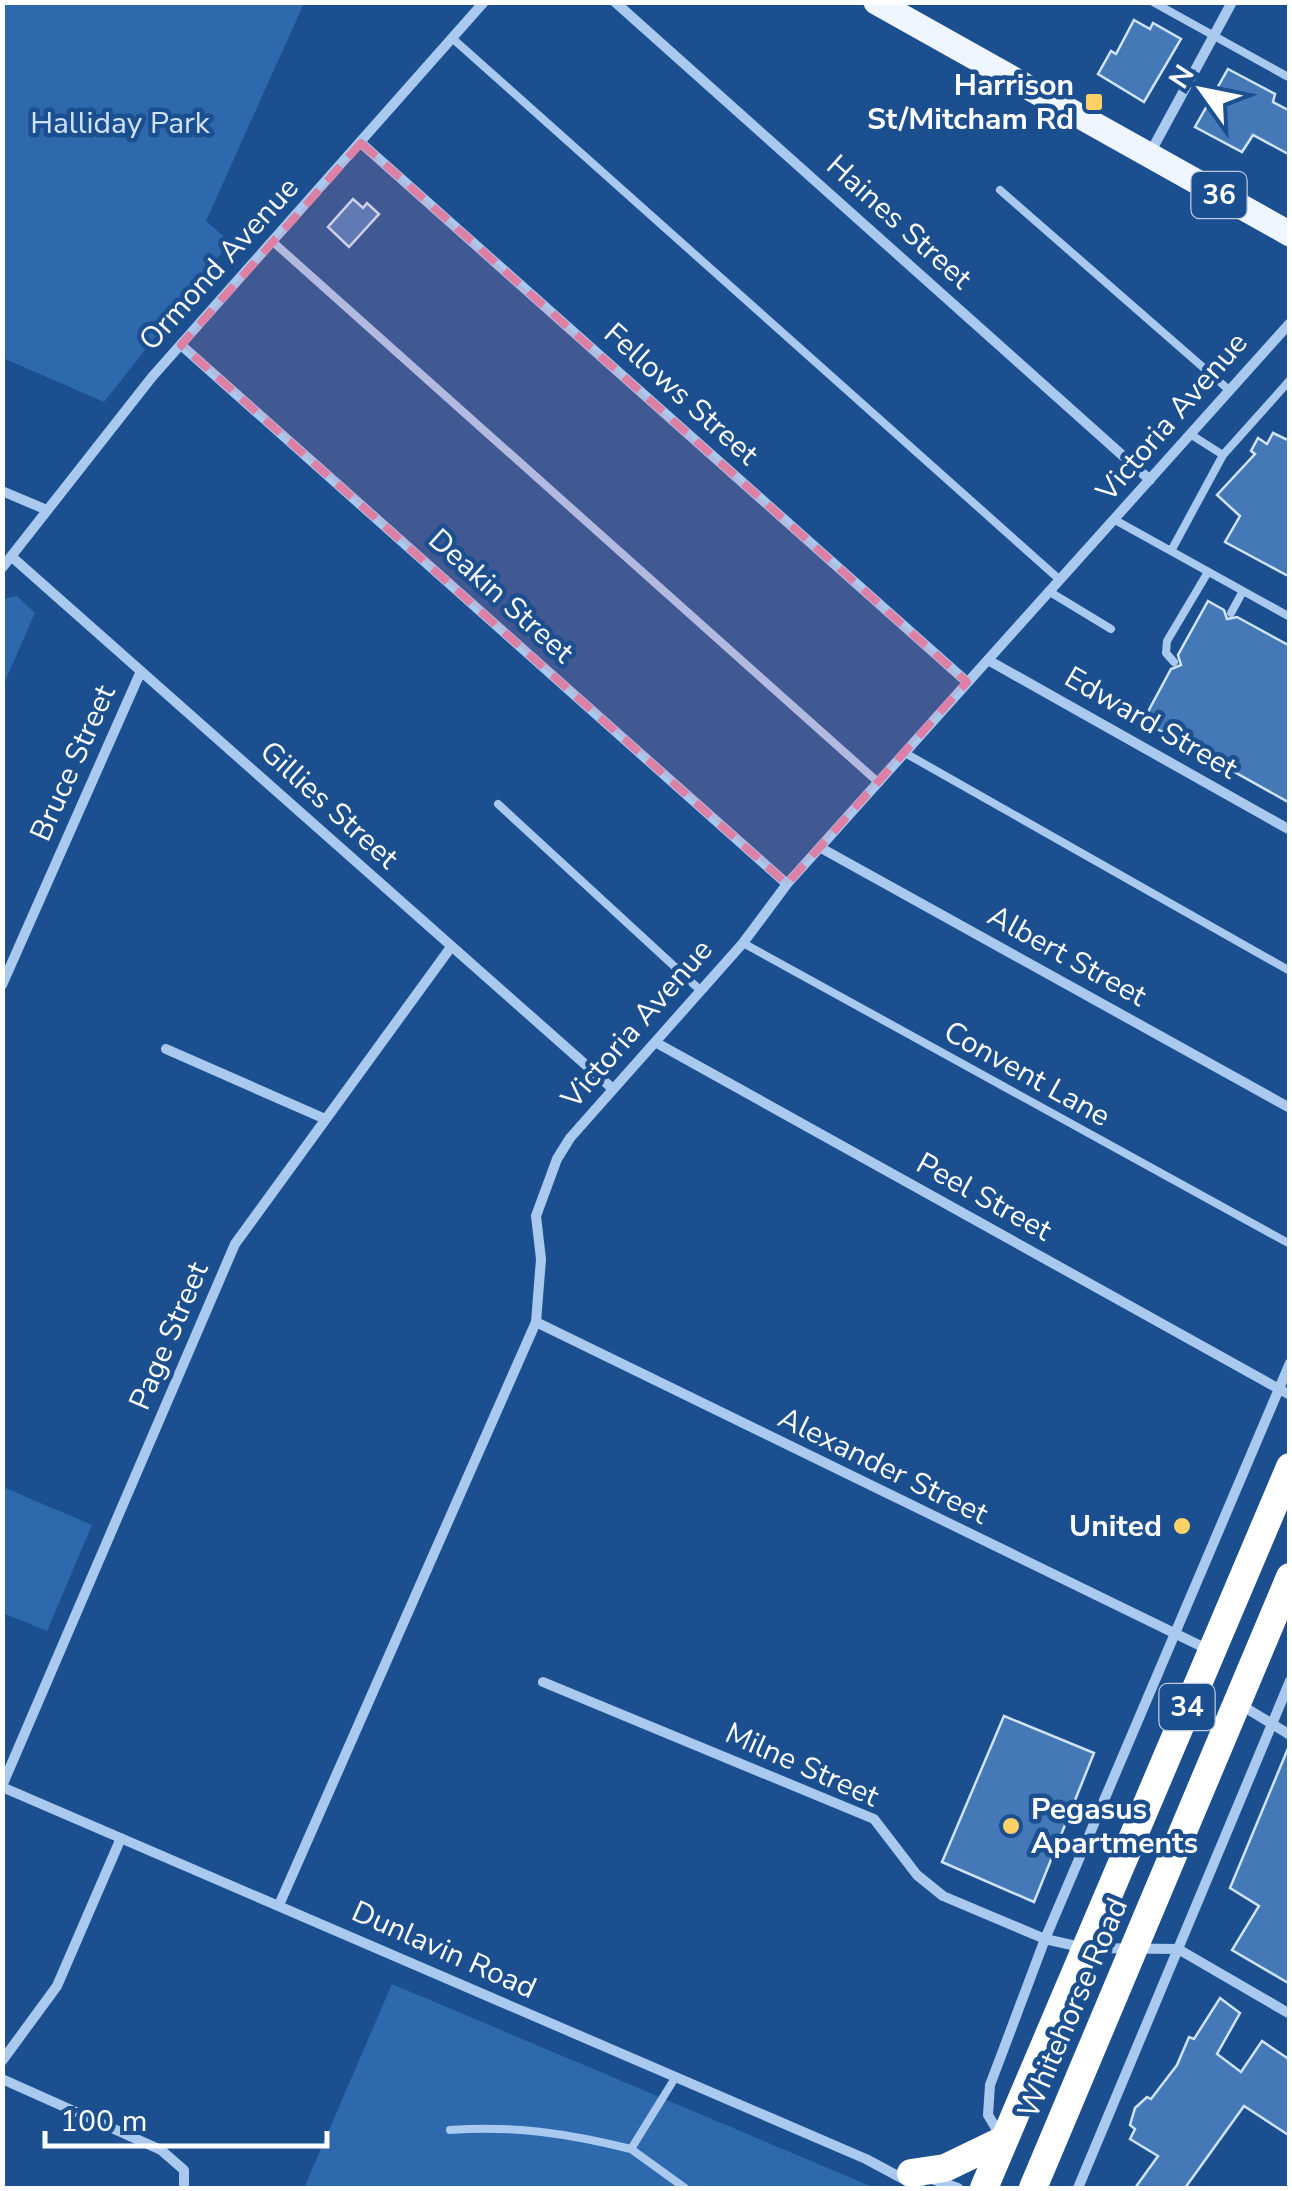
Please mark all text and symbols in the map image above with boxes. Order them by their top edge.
north arrow [1152,40,1252,140]
text: N [1160,58,1204,96]
place label: Harrison St/Mitcham Rd [867,65,1074,140]
marker: Harrison St/Mitcham Rd [1083,91,1105,113]
park label: Halliday Park [30,103,211,144]
street label: Haines Street [817,146,981,299]
street label: Ormond Avenue [130,168,308,360]
road number: 36 [1192,172,1246,218]
street label: Fellows Street [595,314,767,475]
street label: Victoria Avenue [1086,324,1257,511]
street label: Deakin Street [419,520,583,673]
street label: Edward Street [1057,657,1245,789]
street label: Bruce Street [20,678,126,848]
street label: Gillies Street [251,732,408,879]
street label: Albert Street [980,895,1154,1017]
street label: Victoria Avenue [551,931,722,1118]
street label: Convent Lane [936,1011,1118,1137]
street label: Peel Street [909,1143,1059,1251]
street label: Page Street [119,1255,219,1416]
street label: Alexander Street [771,1397,995,1535]
place label: United [1069,1506,1162,1547]
marker: United [1171,1515,1193,1537]
road number: 34 [1160,1684,1214,1730]
street label: Milne Street [719,1713,886,1817]
place label: Pegasus Apartments [1031,1789,1198,1864]
marker: Pegasus Apartments [1000,1815,1022,1837]
street label: Dunlavin Road [345,1891,543,2009]
street label: Whitehorse Road [1008,1892,1138,2124]
scale bar [45,2086,328,2148]
text: 100 m [60,2101,147,2142]

